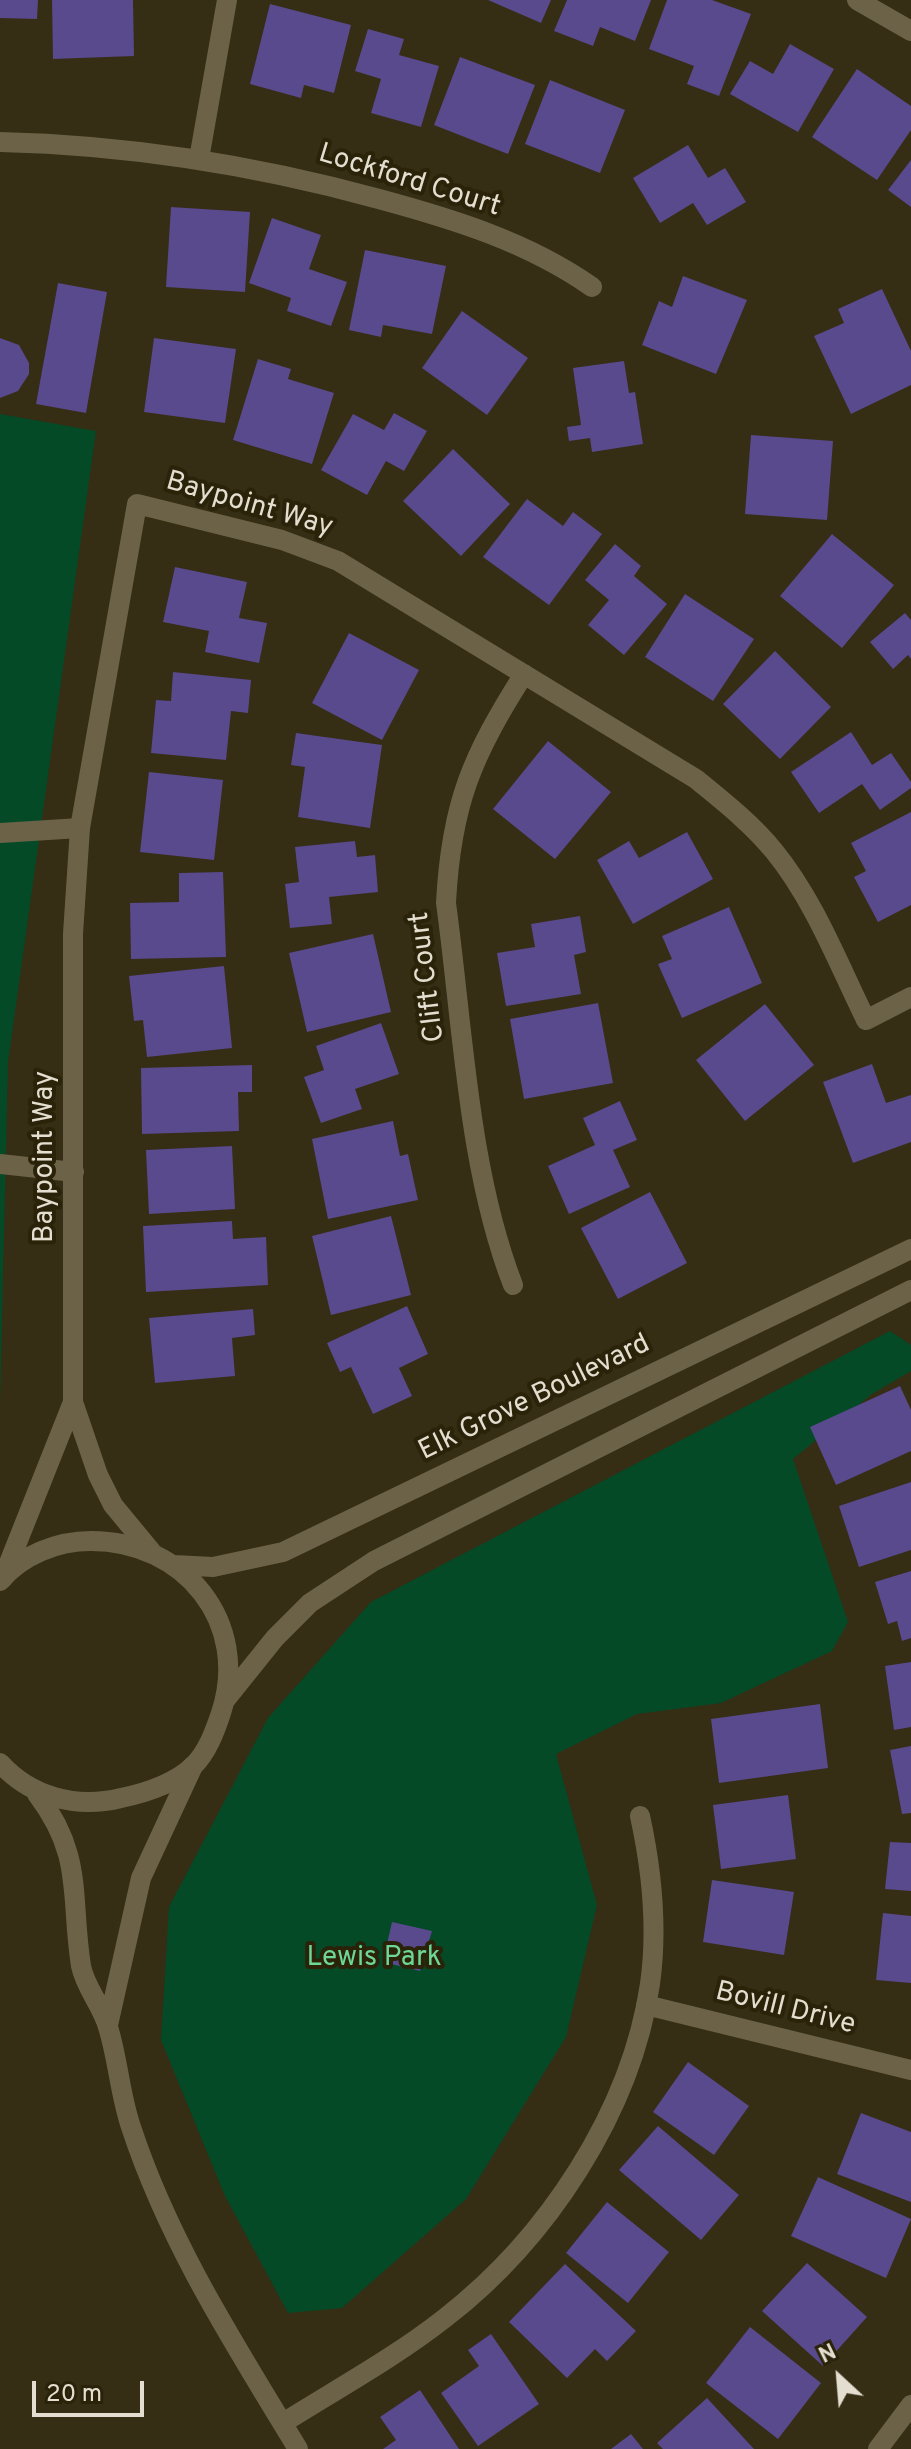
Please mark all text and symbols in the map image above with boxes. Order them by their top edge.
street label: Lockford Court [314,138,504,226]
street label: Baypoint Way [162,466,336,546]
street label: Clift Court [404,910,454,1044]
street label: Baypoint Way [29,1071,63,1243]
street label: Elk Grove Boulevard [414,1328,656,1470]
park label: Lewis Park [306,1942,442,1976]
street label: Bovill Drive [711,1976,859,2044]
north arrow [799,2337,879,2417]
text: N [815,2339,841,2371]
scale bar [36,2365,148,2415]
text: 20 m [46,2380,102,2410]

